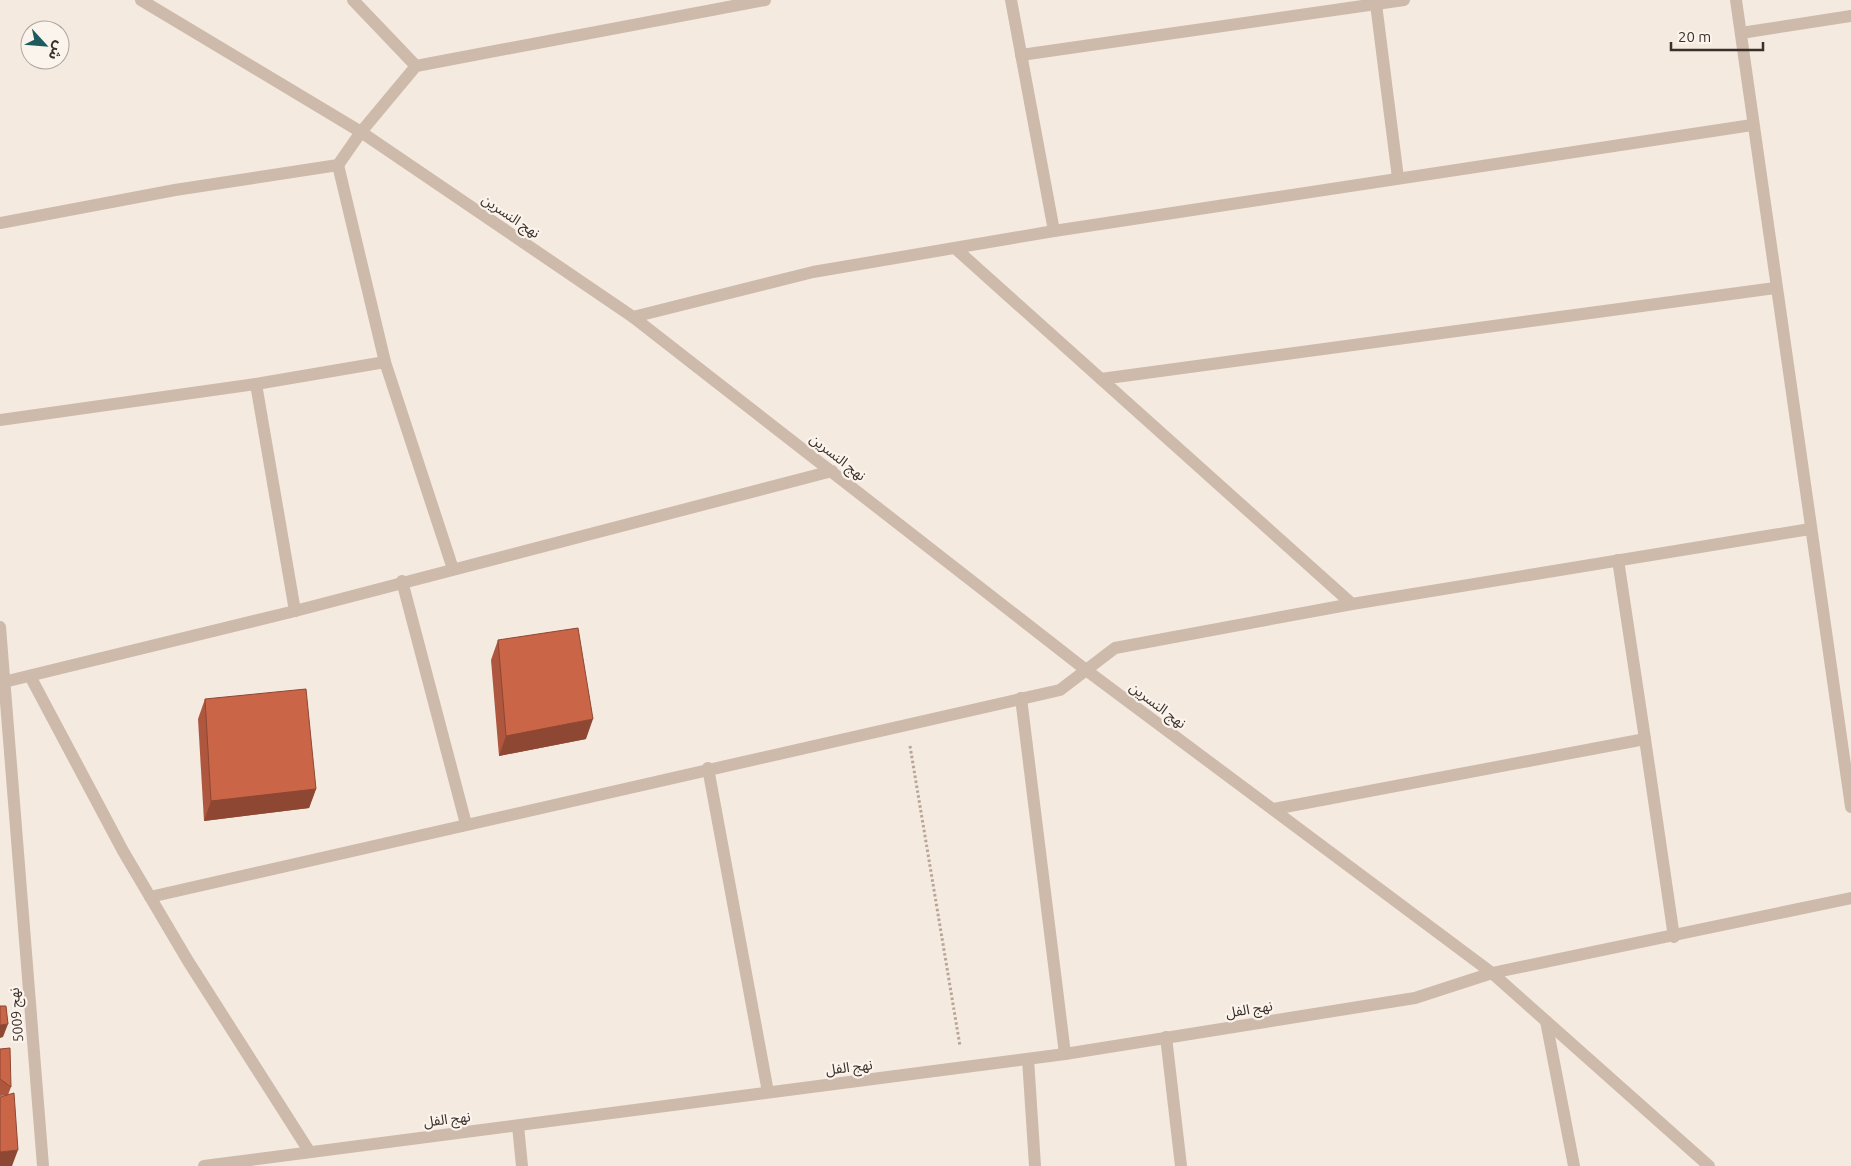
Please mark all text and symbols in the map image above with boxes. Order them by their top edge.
north arrow [20,20,70,70]
scale bar [1671,20,1764,52]
text: 20 m [1678,28,1711,45]
text: ش [45,39,68,63]
street label: نهج النسرين [477,191,543,244]
street label: نهج النسرين [805,430,869,486]
street label: نهج النسرين [1125,679,1189,734]
street label: نهج 5009 [6,987,29,1043]
street label: نهج الفل [1224,997,1274,1024]
street label: نهج الفل [825,1056,874,1081]
street label: نهج الفل [423,1108,472,1133]

